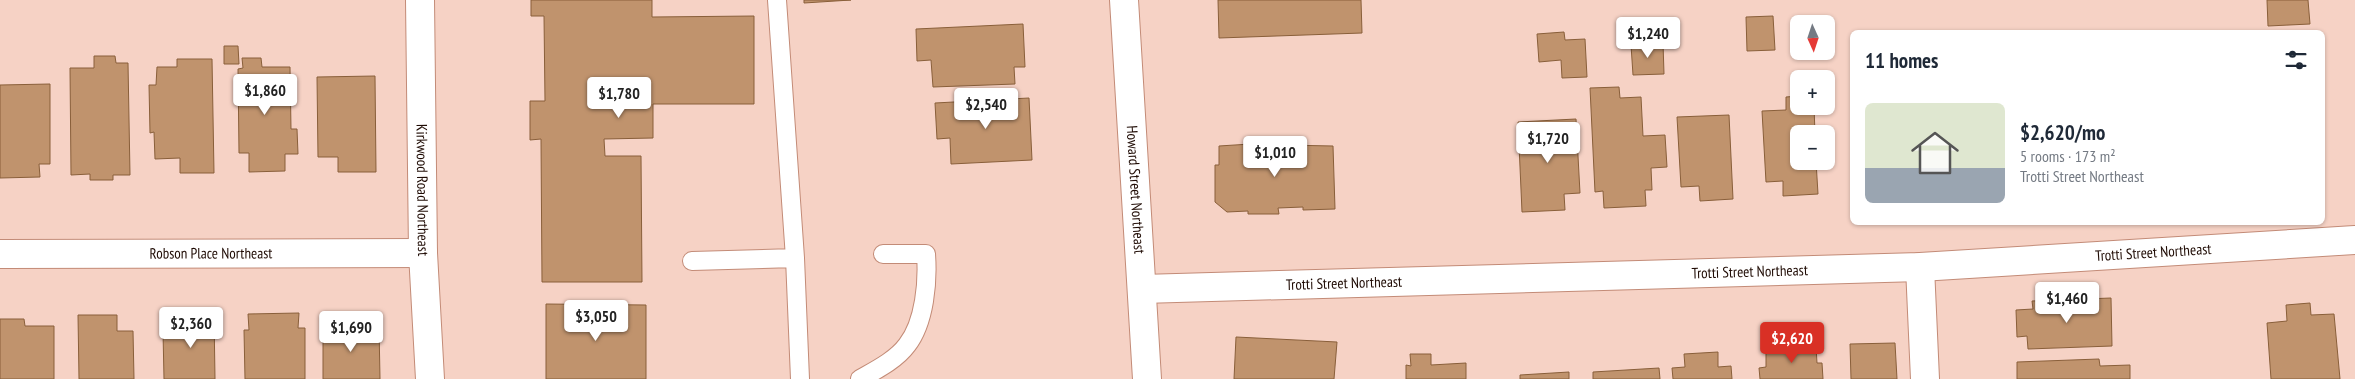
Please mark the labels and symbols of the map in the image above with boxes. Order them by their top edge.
north arrow [1790,15,1835,60]
pin: $1,240 [1607,17,1689,59]
pin: $1,860 [224,74,306,116]
pin: $1,780 [578,76,660,119]
pin: $2,540 [945,88,1027,130]
pin: $1,720 [1507,121,1589,164]
street label: Kirkwood Road Northeast [412,124,433,257]
street label: Howard Street Northeast [1123,125,1149,254]
pin: $1,010 [1234,136,1316,178]
street label: Trotti Street Northeast [2095,239,2212,265]
street label: Robson Place Northeast [149,243,273,263]
street label: Trotti Street Northeast [1691,260,1808,282]
street label: Trotti Street Northeast [1286,272,1402,294]
pin: $1,460 [2026,282,2108,324]
pin: $3,050 [555,300,637,342]
pin: $2,360 [150,306,232,349]
pin: $1,690 [310,310,392,353]
pin: $2,620 [1751,322,1833,364]

